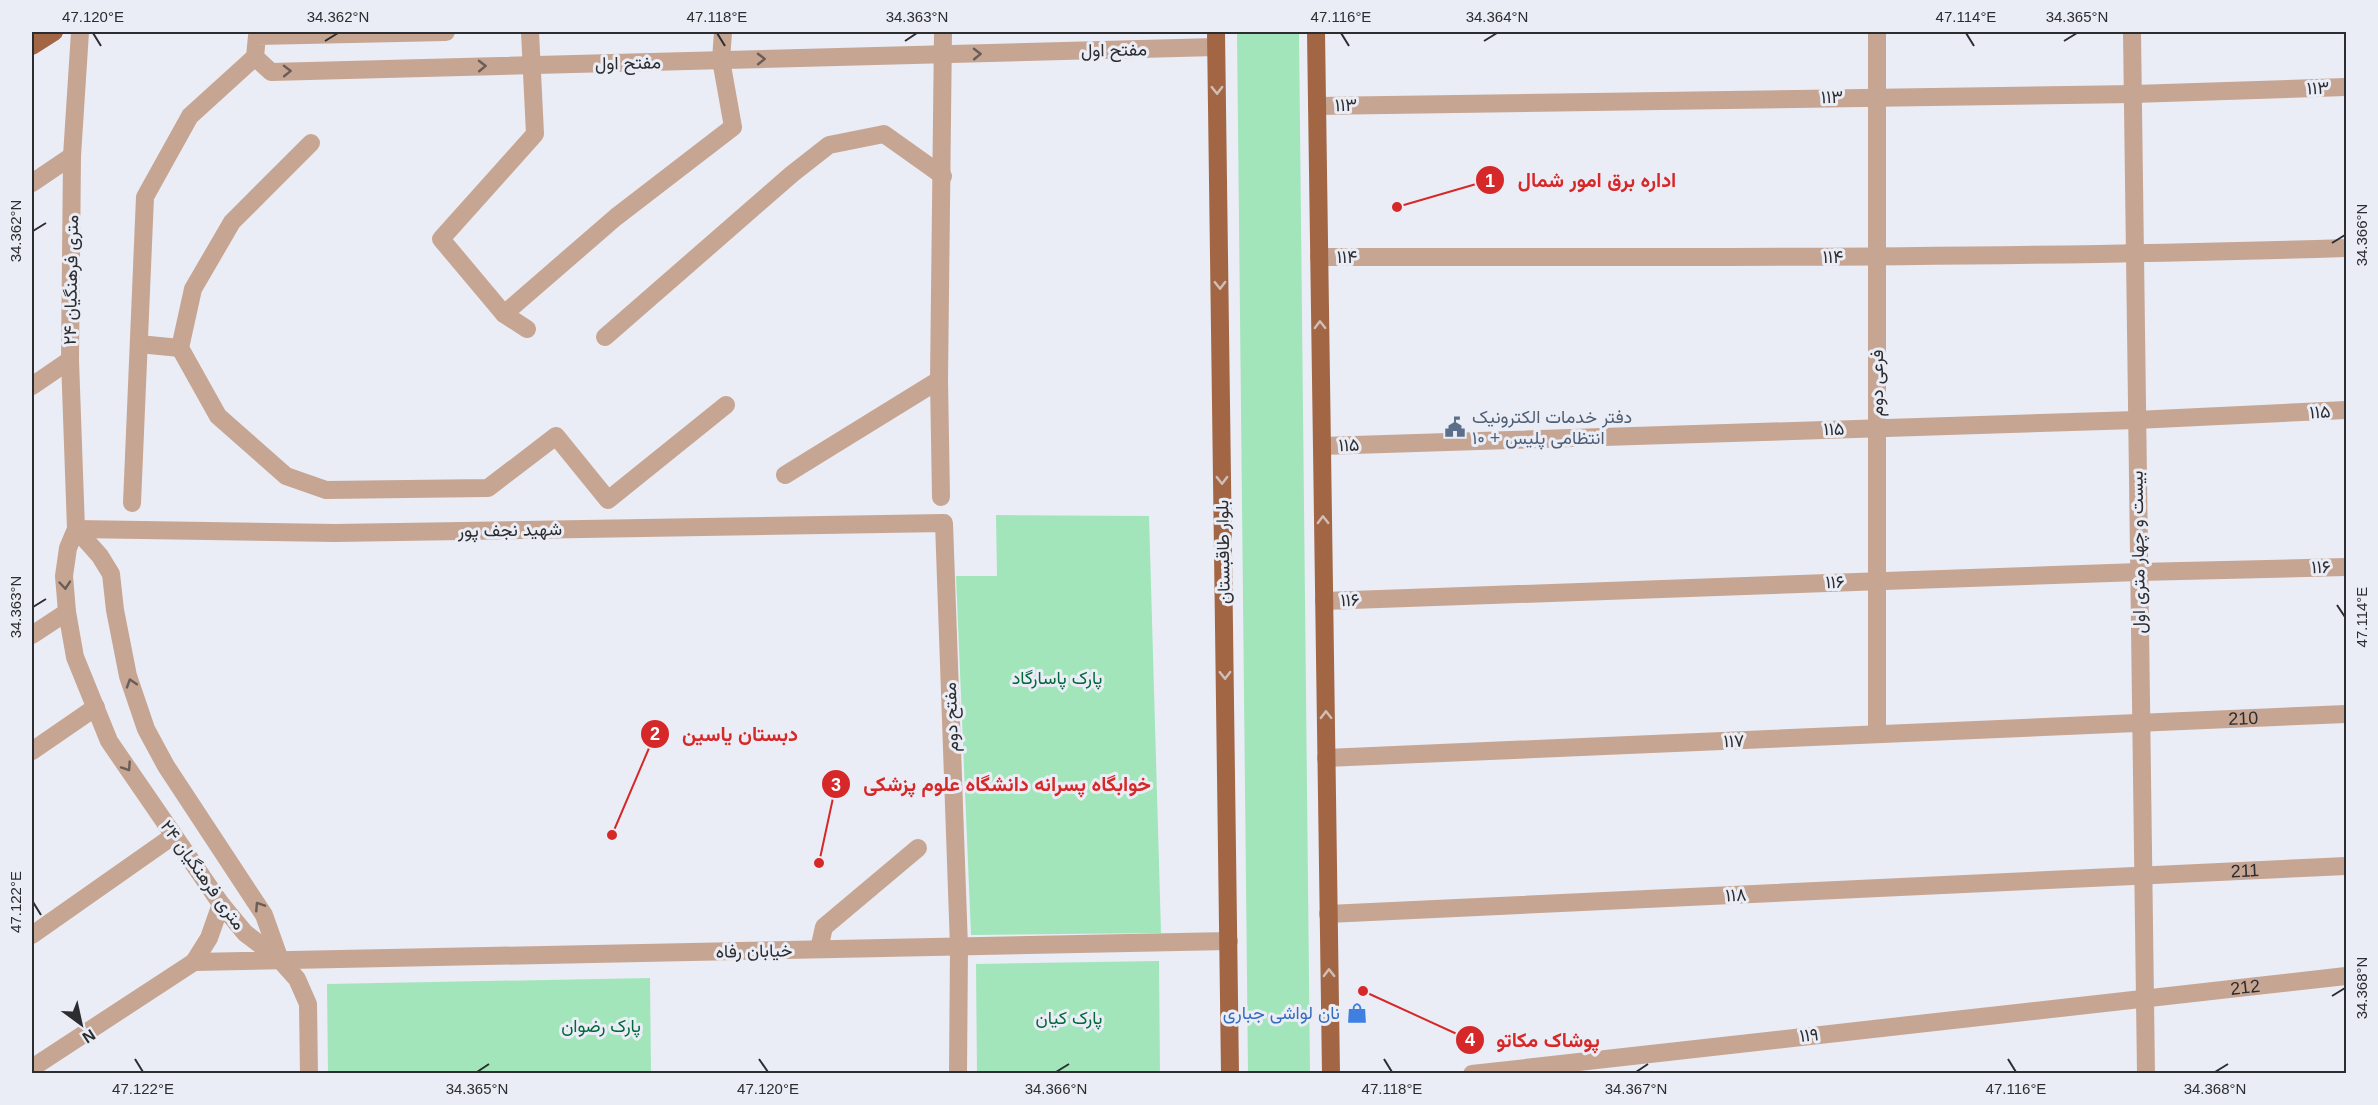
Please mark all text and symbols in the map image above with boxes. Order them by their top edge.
text: 47.120°E [62,8,124,25]
text: 34.362°N [307,8,369,25]
text: 47.118°E [687,8,747,25]
text: 34.363°N [886,8,948,25]
text: 47.116°E [1311,8,1371,25]
text: 34.364°N [1466,8,1528,25]
text: 47.114°E [1936,8,1996,25]
text: 34.365°N [2046,8,2108,25]
street label: مفتح اول [1081,39,1147,63]
one-way arrow [972,47,981,60]
street label: مفتح اول [595,52,661,76]
one-way arrow [756,53,765,65]
one-way arrow [477,60,486,73]
one-way arrow [282,65,291,77]
street label: ۱۱۳ [2307,78,2329,98]
one-way arrow [1211,85,1223,94]
street label: ۱۱۳ [1821,87,1843,107]
street label: ۱۱۳ [1335,95,1357,115]
callout: اداره برق امور شمال [1475,161,1688,199]
text: اداره برق امور شمال [1518,169,1676,193]
text: 1 [1485,171,1495,191]
text: 34.362°N [7,200,24,262]
text: 34.366°N [2353,204,2370,266]
street label: ۲۴ متری فرهنگیان [60,215,83,345]
street label: ۱۱۴ [1337,247,1357,267]
street label: ۱۱۴ [1823,247,1843,267]
one-way arrow [1214,280,1226,289]
one-way arrow [1314,321,1326,330]
street label: فرعی دوم [1867,349,1889,417]
street label: ۱۱۵ [2309,401,2331,423]
place label: دفتر خدمات الکترونیک انتظامی پلیس + ۱۰ [1472,407,1632,450]
public building icon: دفتر خدمات الکترونیک انتظامی پلیس + ۱۰ [1443,415,1467,439]
street label: ۱۱۵ [1823,419,1845,439]
street label: ۱۱۵ [1338,435,1360,455]
street label: بیست و چهار متری اول [2127,470,2151,634]
one-way arrow [1216,475,1228,484]
street label: بلوار طاقبستان [1212,500,1235,604]
one-way arrow [1317,516,1329,525]
street label: شهید نجف پور [457,519,562,543]
street label: ۱۱۶ [2311,557,2331,577]
street label: ۱۱۶ [1825,572,1845,592]
text: 34.363°N [7,576,24,638]
one-way arrow [58,581,71,590]
text: 47.114°E [2353,587,2370,647]
street label: ۱۱۶ [1340,590,1360,610]
park label: پارک پاسارگاد [1012,668,1102,690]
one-way arrow [1219,670,1231,679]
one-way arrow [126,678,138,689]
street label: مفتح دوم [940,682,964,752]
street label: 210 [2228,708,2259,729]
one-way arrow [1320,711,1332,720]
callout: دبستان یاسین [640,715,811,753]
text: دبستان یاسین [682,723,798,746]
text: 2 [650,724,660,744]
street label: ۱۱۷ [1723,731,1745,751]
one-way arrow [120,761,131,772]
callout: خوابگاه پسرانه دانشگاه علوم پزشکی [821,765,1163,803]
text: خوابگاه پسرانه دانشگاه علوم پزشکی [863,773,1151,798]
text: 3 [831,775,841,795]
street label: ۲۴ متری فرهنگیان [156,816,249,934]
street label: 211 [2230,860,2260,881]
text: 47.122°E [7,871,24,933]
street label: ۱۱۸ [1725,884,1747,906]
one-way arrow [254,902,266,912]
street label: خیابان رفاه [715,940,793,963]
text: 34.368°N [2353,957,2370,1019]
one-way arrow [1323,969,1335,978]
street label: 212 [2229,976,2261,999]
north arrow [51,994,111,1054]
shop icon: نان لواشی جباری [1345,1001,1369,1025]
place label: نان لواشی جباری [1223,1003,1340,1024]
park label: پارک کیان [1036,1008,1102,1030]
park label: پارک رضوان [561,1016,641,1038]
callout: پوشاک مکاتو [1455,1021,1612,1059]
street label: ۱۱۹ [1798,1024,1820,1046]
text: N [79,1026,98,1046]
text: پوشاک مکاتو [1496,1029,1600,1054]
text: 4 [1465,1030,1475,1050]
text: 47.122°E [112,1080,174,1097]
text: 34.365°N [446,1080,508,1097]
text: 47.120°E [737,1080,799,1097]
text: 34.366°N [1025,1080,1087,1097]
text: 47.118°E [1362,1080,1422,1097]
text: 34.367°N [1605,1080,1667,1097]
text: 47.116°E [1986,1080,2046,1097]
text: 34.368°N [2184,1080,2246,1097]

